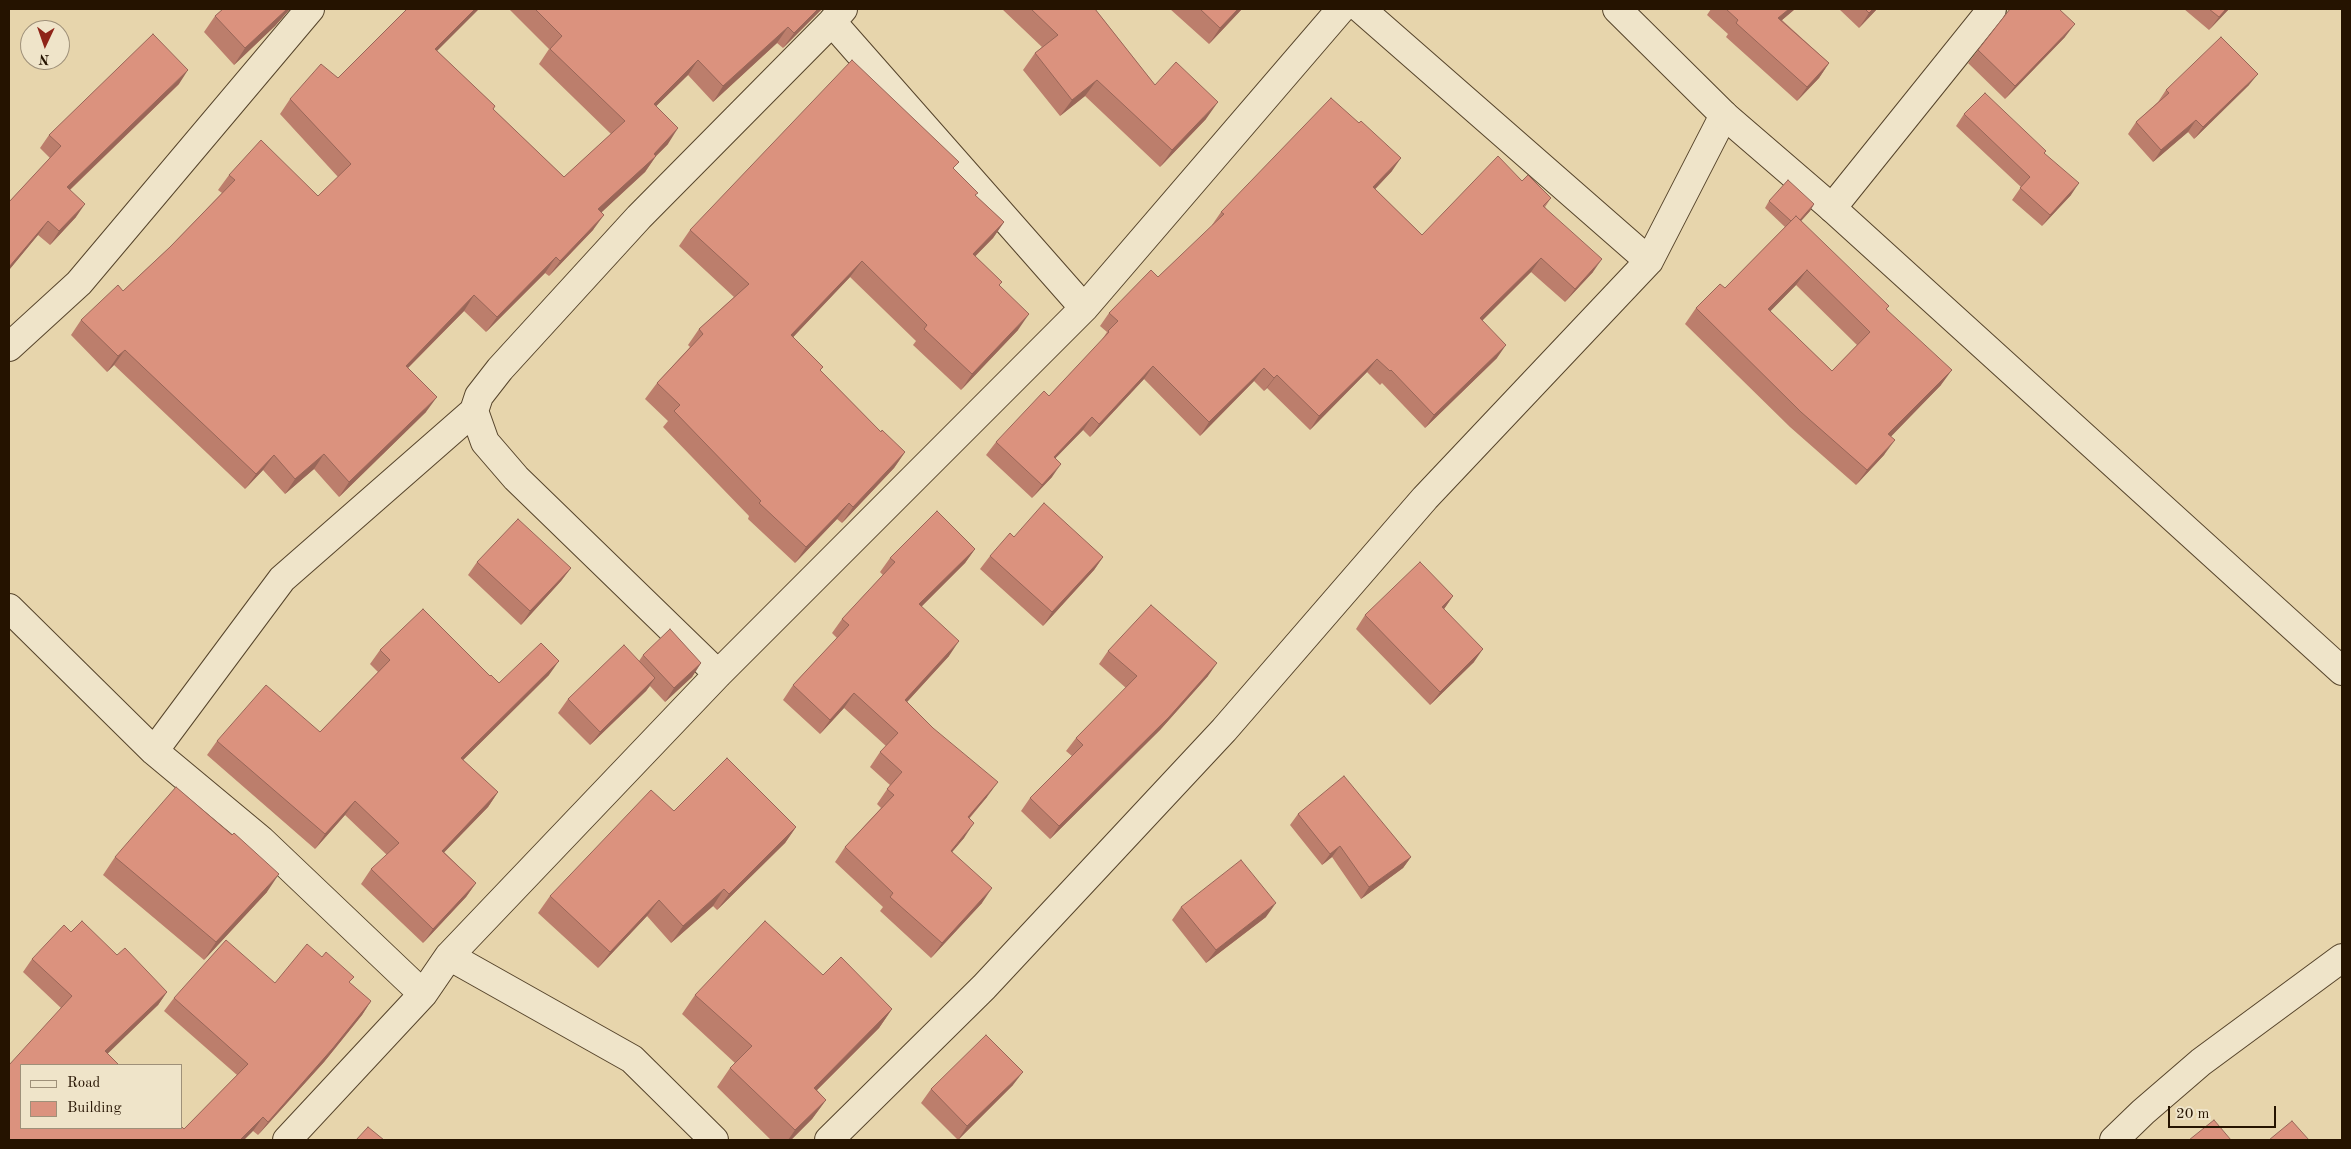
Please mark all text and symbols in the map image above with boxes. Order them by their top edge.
north arrow [20,20,70,70]
text: N [39,52,50,66]
legend [20,1064,182,1129]
text: Road [67,1076,100,1091]
scale bar [2171,1096,2278,1128]
text: Building [67,1101,122,1116]
text: 20 m [2176,1107,2210,1122]

